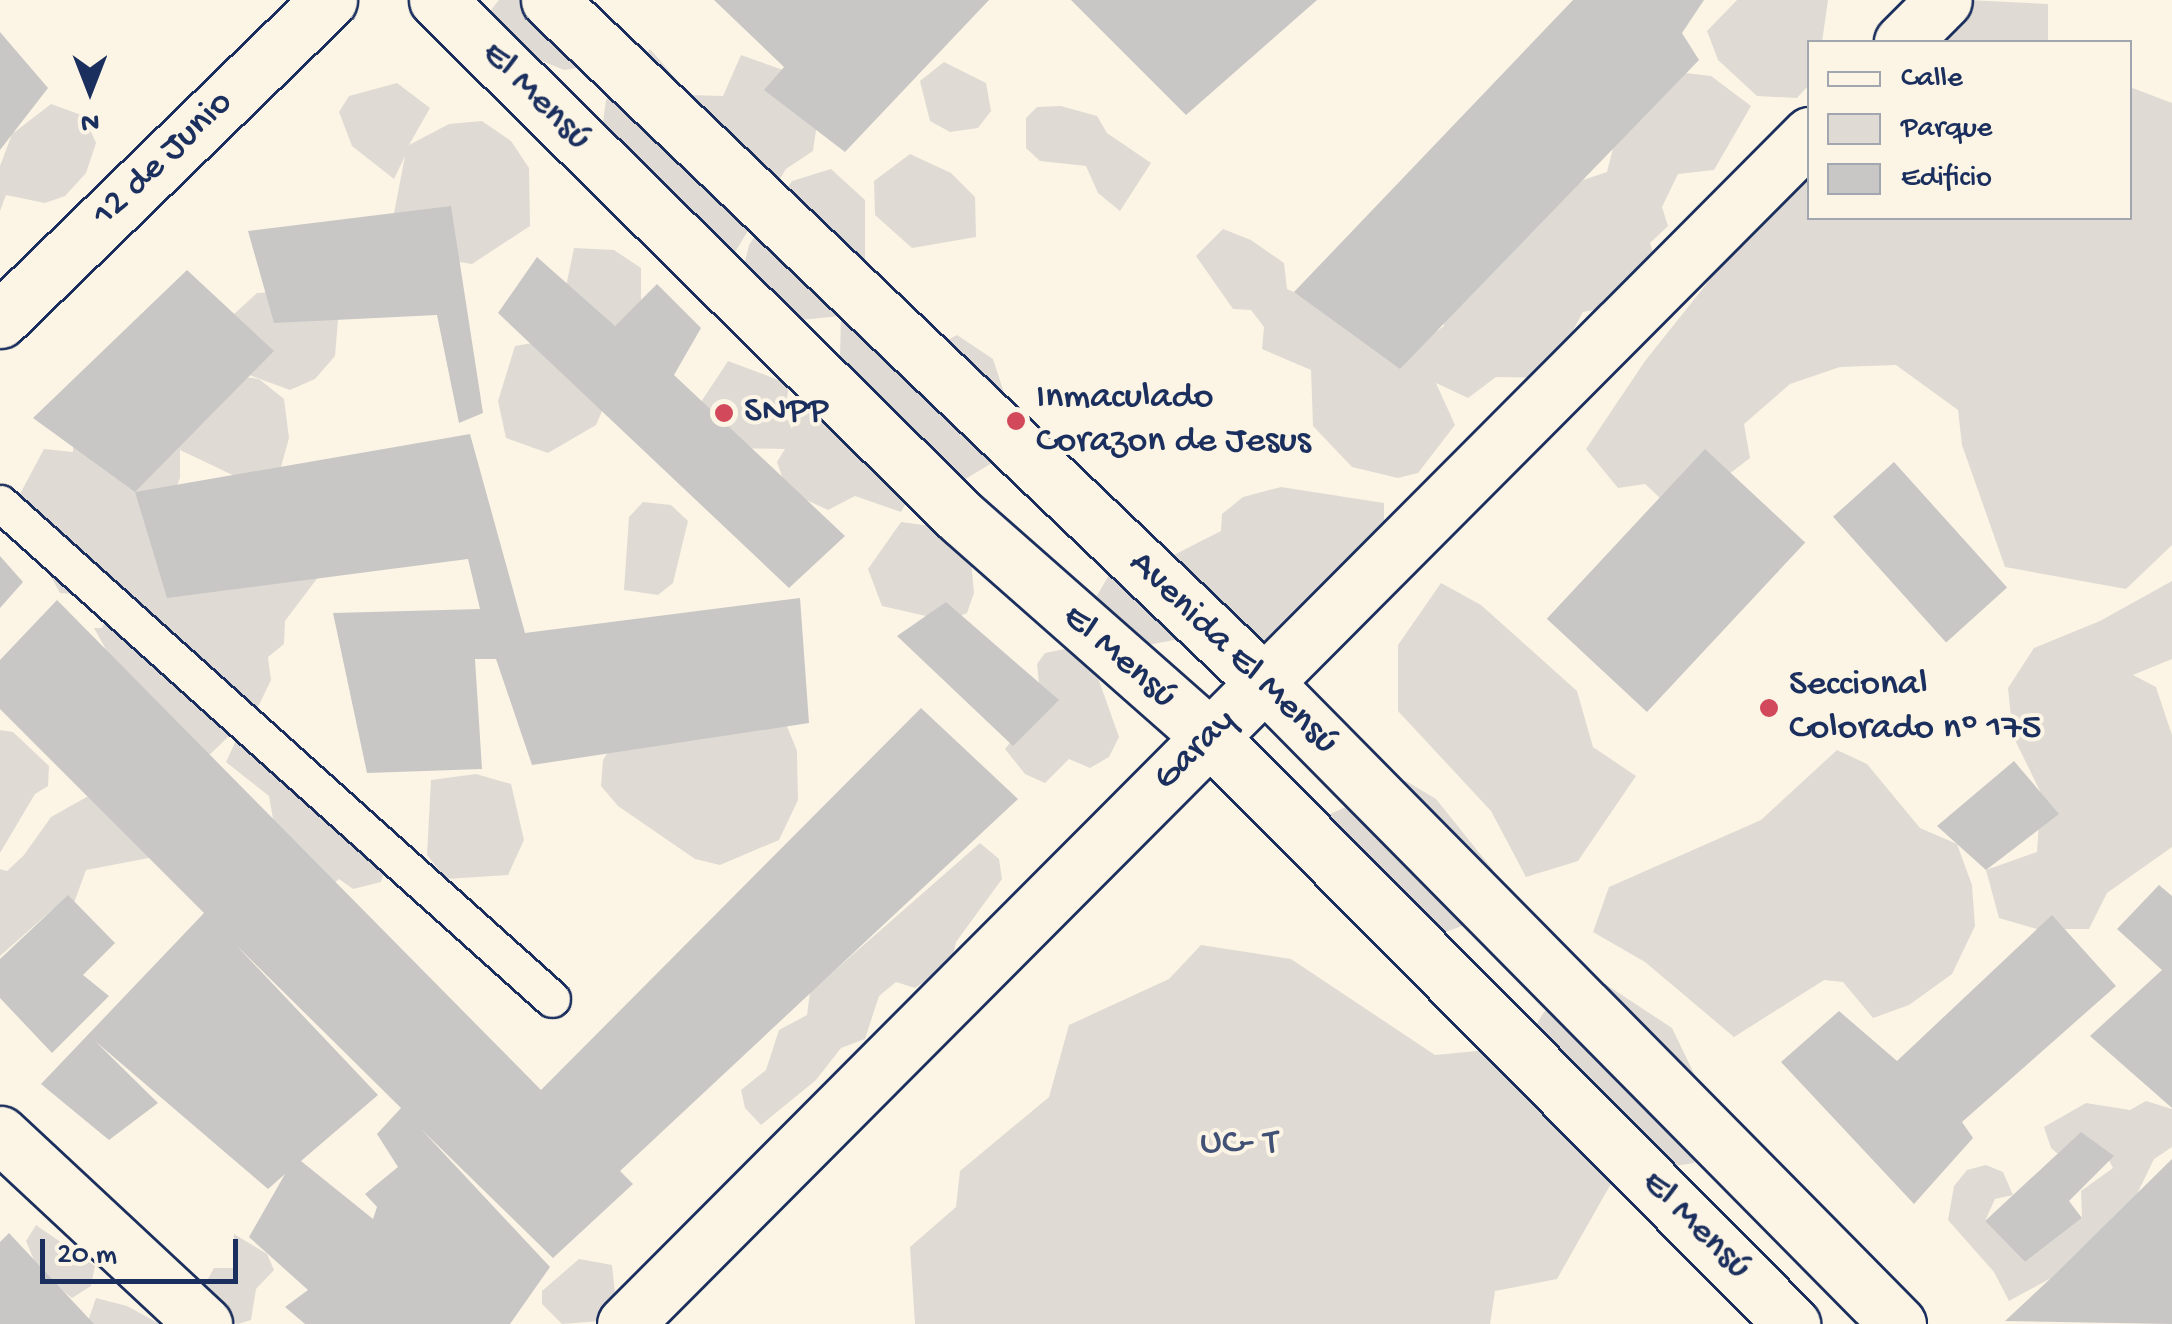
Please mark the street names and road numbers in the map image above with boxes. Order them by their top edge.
street label: El Mensú [470,32,600,162]
street label: 12 de Junio [84,82,244,238]
street label: Avenida El Mensú [1117,542,1347,766]
street label: El Mensú [1051,596,1185,720]
street label: Garay [1145,700,1247,802]
street label: El Mensú [1630,1161,1760,1291]

